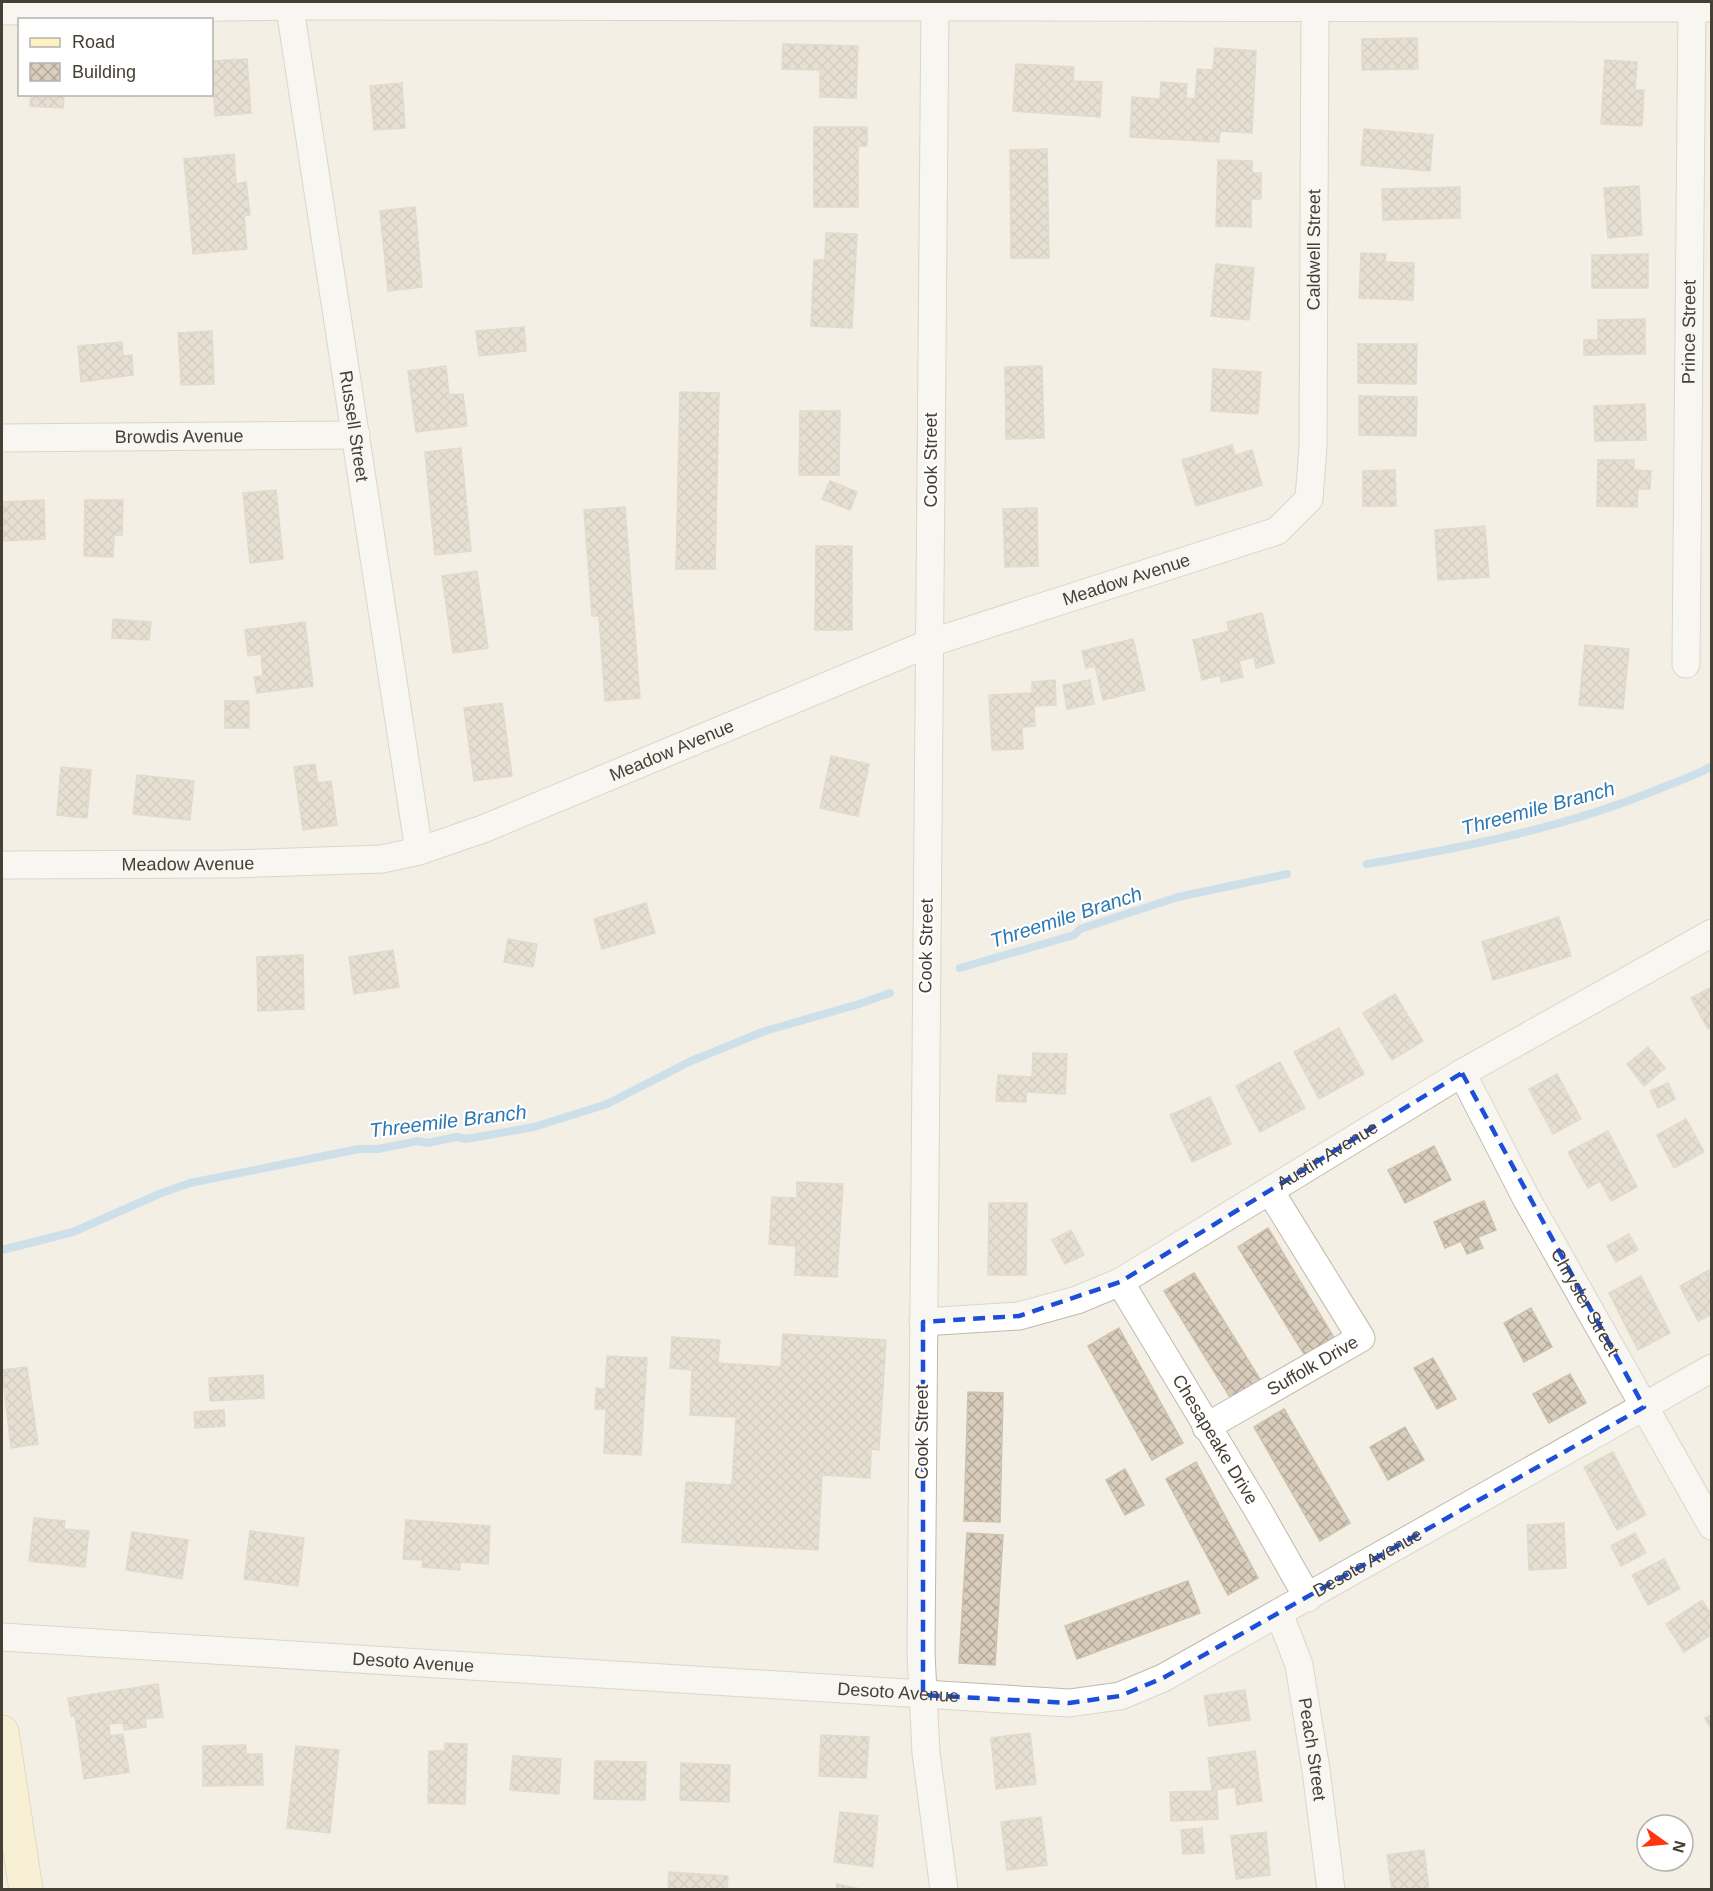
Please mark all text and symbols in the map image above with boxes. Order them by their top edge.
legend [18,18,213,96]
text: Road [72,32,115,52]
text: Building [72,62,136,82]
street label: Caldwell Street [1304,189,1324,310]
street label: Prince Street [1679,280,1699,384]
street label: Russell Street [336,369,372,483]
street label: Cook Street [921,412,941,508]
street label: Browdis Avenue [115,426,243,447]
street label: Meadow Avenue [1060,550,1193,610]
street label: Meadow Avenue [607,716,737,785]
water label: Threemile Branch [1459,777,1617,839]
street label: Meadow Avenue [122,853,255,874]
water label: Threemile Branch [988,882,1144,952]
street label: Cook Street [915,898,937,994]
water label: Threemile Branch [368,1100,528,1142]
street label: Austin Avenue [1273,1117,1382,1194]
street label: Chrysler Street [1547,1245,1623,1359]
street label: Suffolk Drive [1264,1332,1362,1400]
street label: Chesapeake Drive [1168,1371,1262,1508]
street label: Cook Street [912,1384,932,1480]
street label: Desoto Avenue [1310,1524,1425,1601]
street label: Desoto Avenue [352,1649,475,1676]
street label: Desoto Avenue [837,1679,960,1706]
street label: Peach Street [1294,1696,1330,1802]
north arrow [1635,1813,1695,1873]
text: N [1669,1839,1689,1855]

